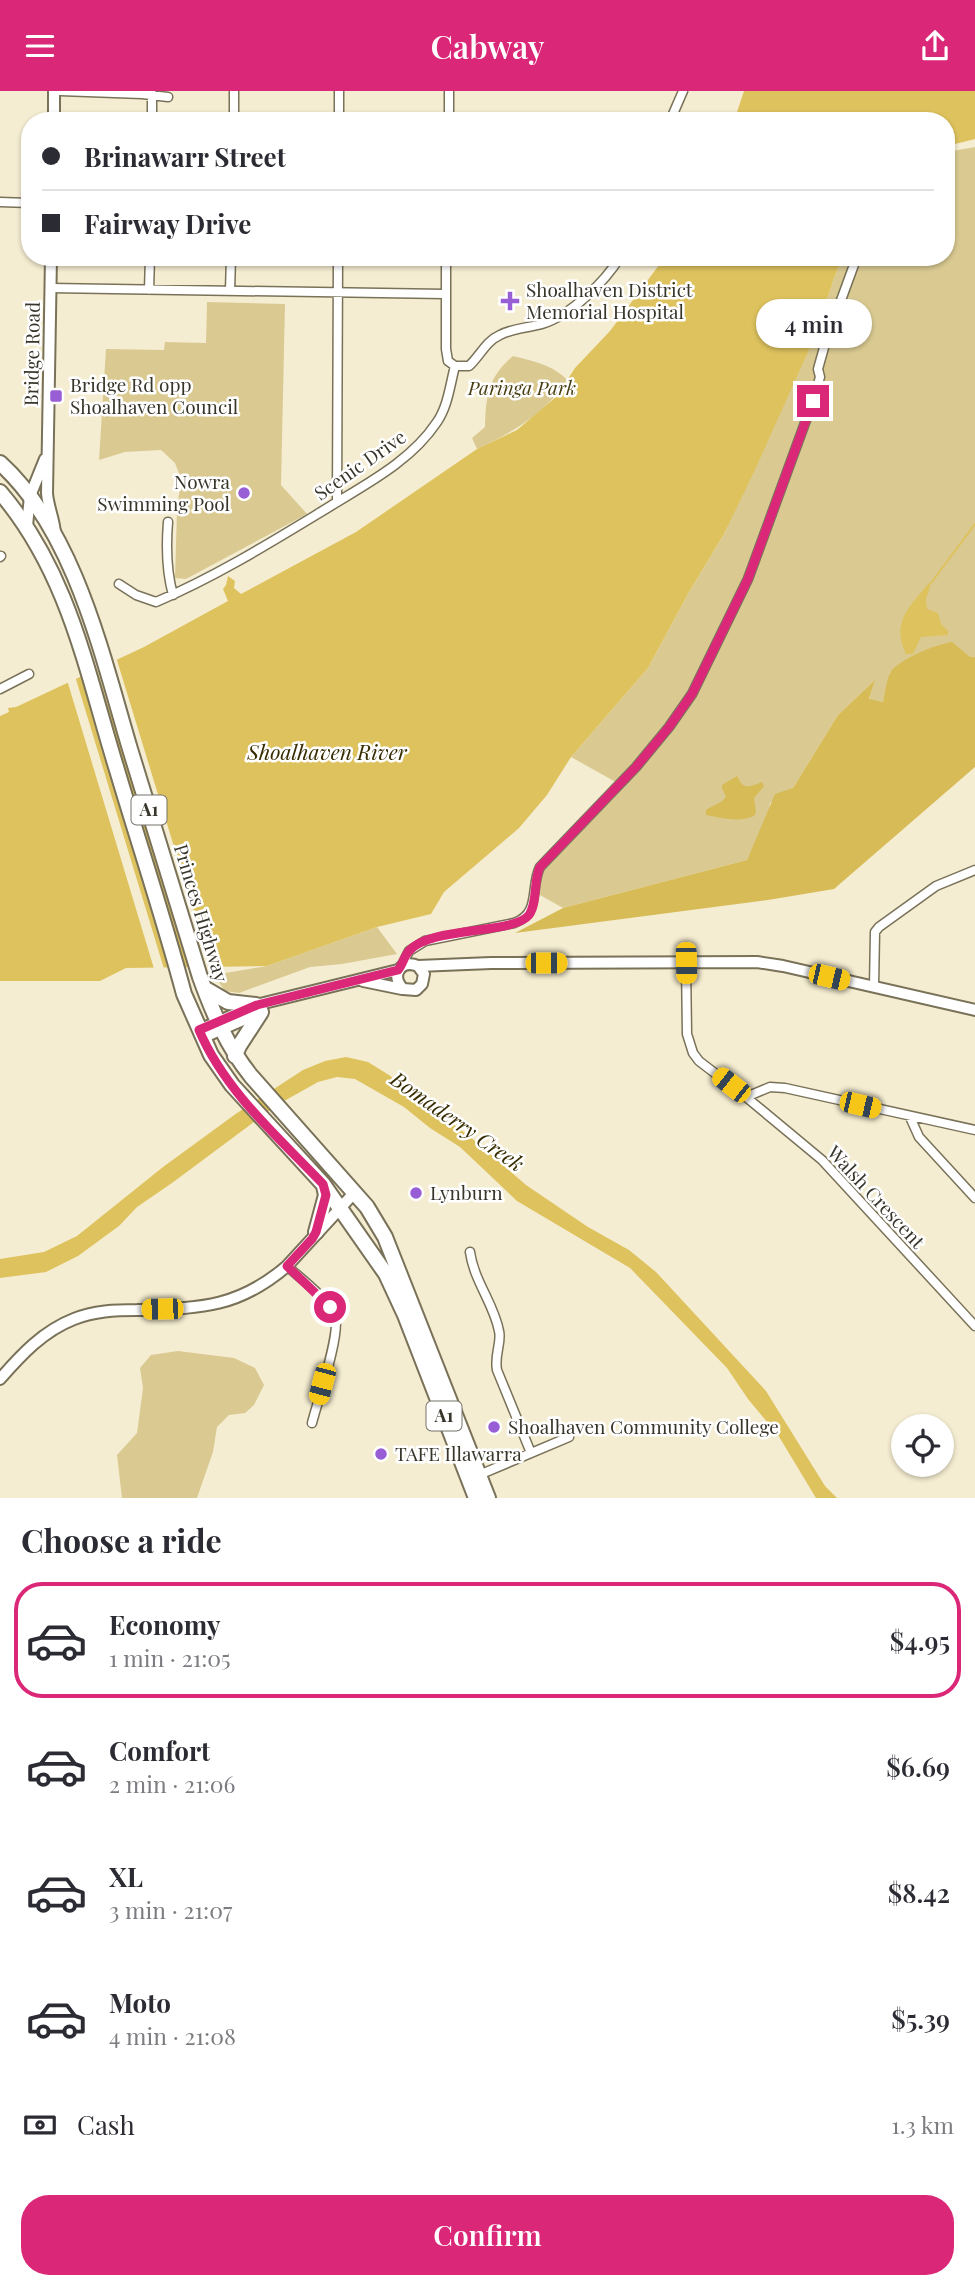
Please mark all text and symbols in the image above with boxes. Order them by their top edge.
text: Cabway [430,24,545,67]
icon: menu [21,27,59,65]
icon: share [916,27,954,65]
text: Brinawarr Street [84,139,286,174]
text: Fairway Drive [84,206,251,241]
place label: Shoalhaven District Memorial Hospital [526,276,693,324]
marker: Shoalhaven District Memorial Hospital [500,291,520,311]
callout: 4 min [755,299,871,349]
street label: Bridge Road [17,302,45,406]
text: 4 min [785,308,843,339]
place label: Bridge Rd opp Shoalhaven Council [70,371,239,419]
park label: Paringa Park [467,374,576,400]
route end [797,385,829,417]
marker: Bridge Rd opp Shoalhaven Council [48,388,64,404]
street label: Scenic Drive [308,423,410,505]
place label: Nowra Swimming Pool [97,468,231,516]
marker: Nowra Swimming Pool [236,485,252,501]
water label: Shoalhaven River [246,737,408,765]
road number: A1 [132,795,166,825]
street label: Princes Highway [169,841,235,985]
car [676,942,697,984]
car [526,953,568,974]
car [807,962,852,992]
water label: Bomaderry Creek [385,1063,530,1177]
car [708,1064,755,1106]
car [838,1090,883,1120]
street label: Walsh Crescent [822,1139,931,1254]
place label: Lynburn [430,1179,503,1205]
marker: Lynburn [408,1185,424,1201]
route start [314,1291,346,1323]
car [141,1298,184,1320]
car [307,1361,338,1407]
road number: A1 [426,1401,462,1431]
place label: Shoalhaven Community College [508,1413,779,1439]
map controls [891,1414,954,1477]
button: locate [891,1414,954,1477]
marker: Shoalhaven Community College [486,1419,502,1435]
place label: TAFE Illawarra [395,1440,522,1466]
marker: TAFE Illawarra [373,1446,389,1462]
text: Choose a ride [21,1518,222,1561]
text: Economy [109,1607,220,1642]
icon: car [25,1609,88,1672]
text: $4.95 [890,1623,950,1658]
text: 1 min · 21:05 [109,1642,231,1673]
text: Comfort [109,1733,210,1768]
icon: car [25,1735,88,1798]
text: $6.69 [886,1749,950,1784]
text: 2 min · 21:06 [109,1768,236,1799]
text: XL [109,1859,143,1894]
icon: car [25,1861,88,1924]
text: $8.42 [888,1875,950,1910]
text: 3 min · 21:07 [109,1894,232,1925]
text: Moto [109,1985,171,2020]
icon: car [25,1987,88,2050]
text: $5.39 [891,2001,950,2036]
text: 4 min · 21:08 [109,2020,236,2051]
icon: cash [21,2106,59,2144]
text: Cash [77,2107,135,2142]
text: 1.3 km [891,2109,954,2140]
button: Confirm [21,2195,954,2275]

